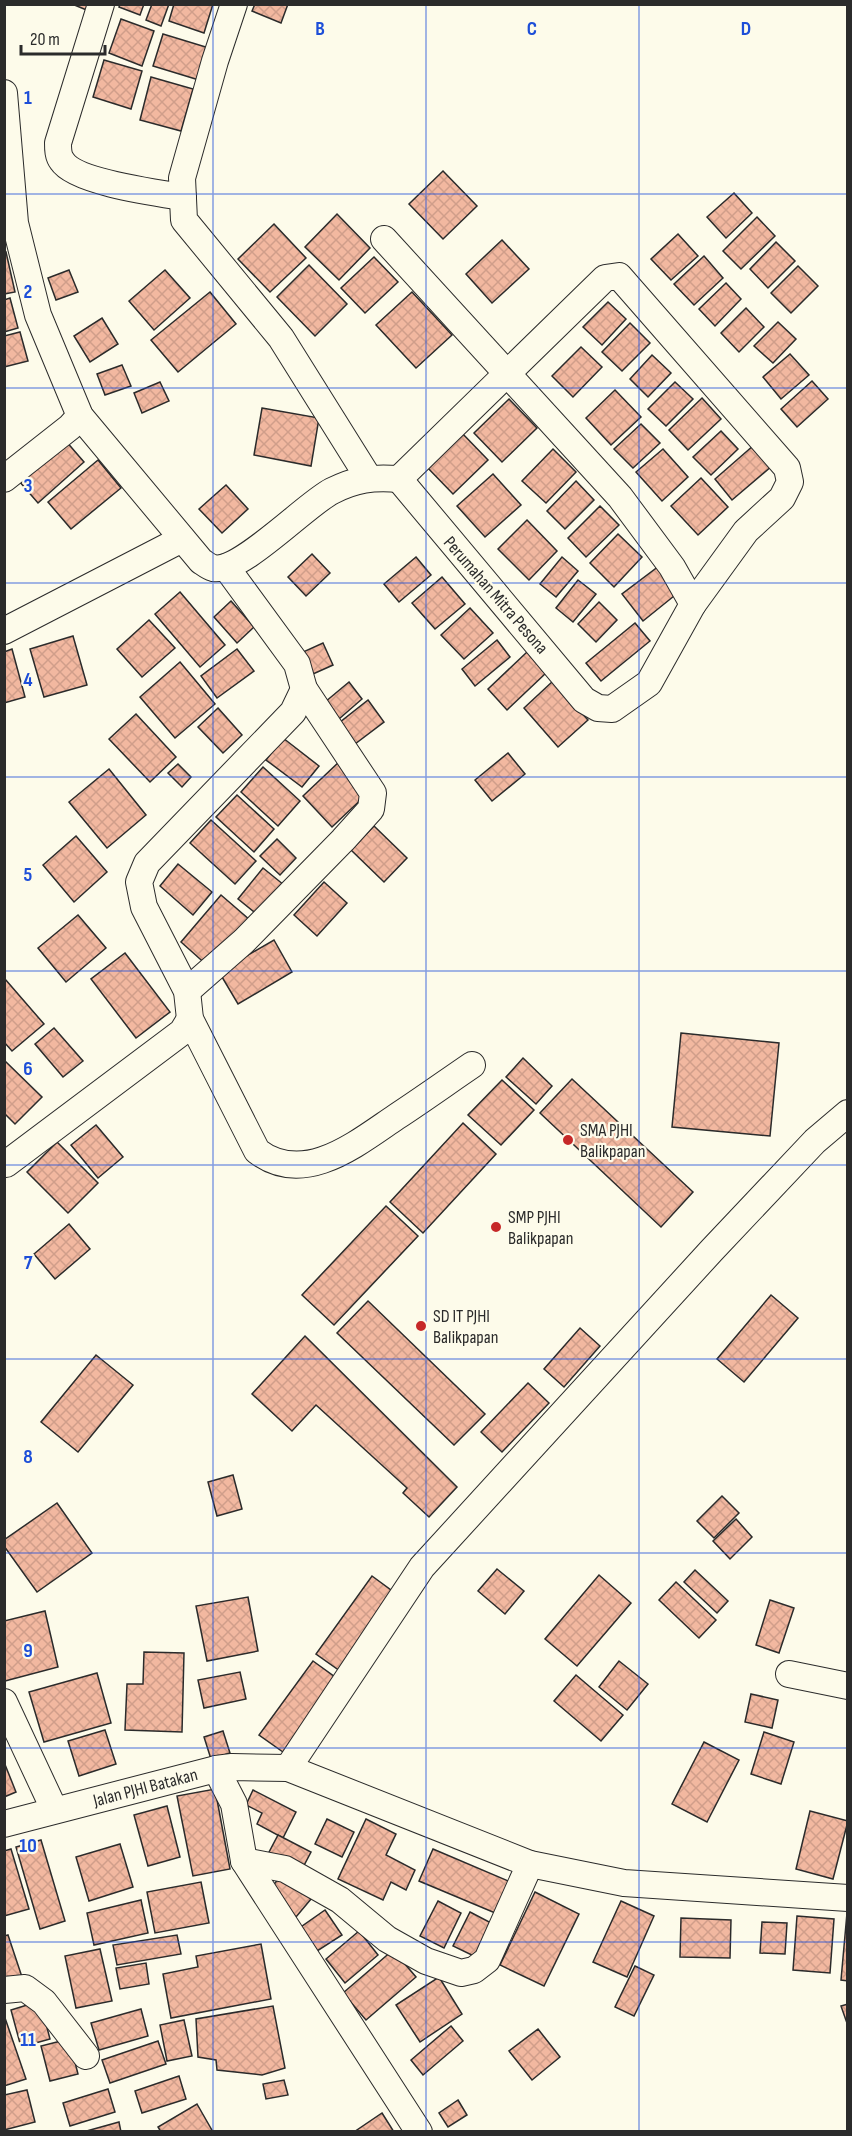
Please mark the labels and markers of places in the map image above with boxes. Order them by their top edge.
place label: SMA PJHI Balikpapan [580,1120,645,1162]
marker: SMA PJHI Balikpapan [561,1133,575,1147]
place label: SMP PJHI Balikpapan [508,1207,573,1249]
marker: SMP PJHI Balikpapan [489,1220,503,1234]
place label: SD IT PJHI Balikpapan [433,1306,498,1348]
marker: SD IT PJHI Balikpapan [414,1319,428,1333]

